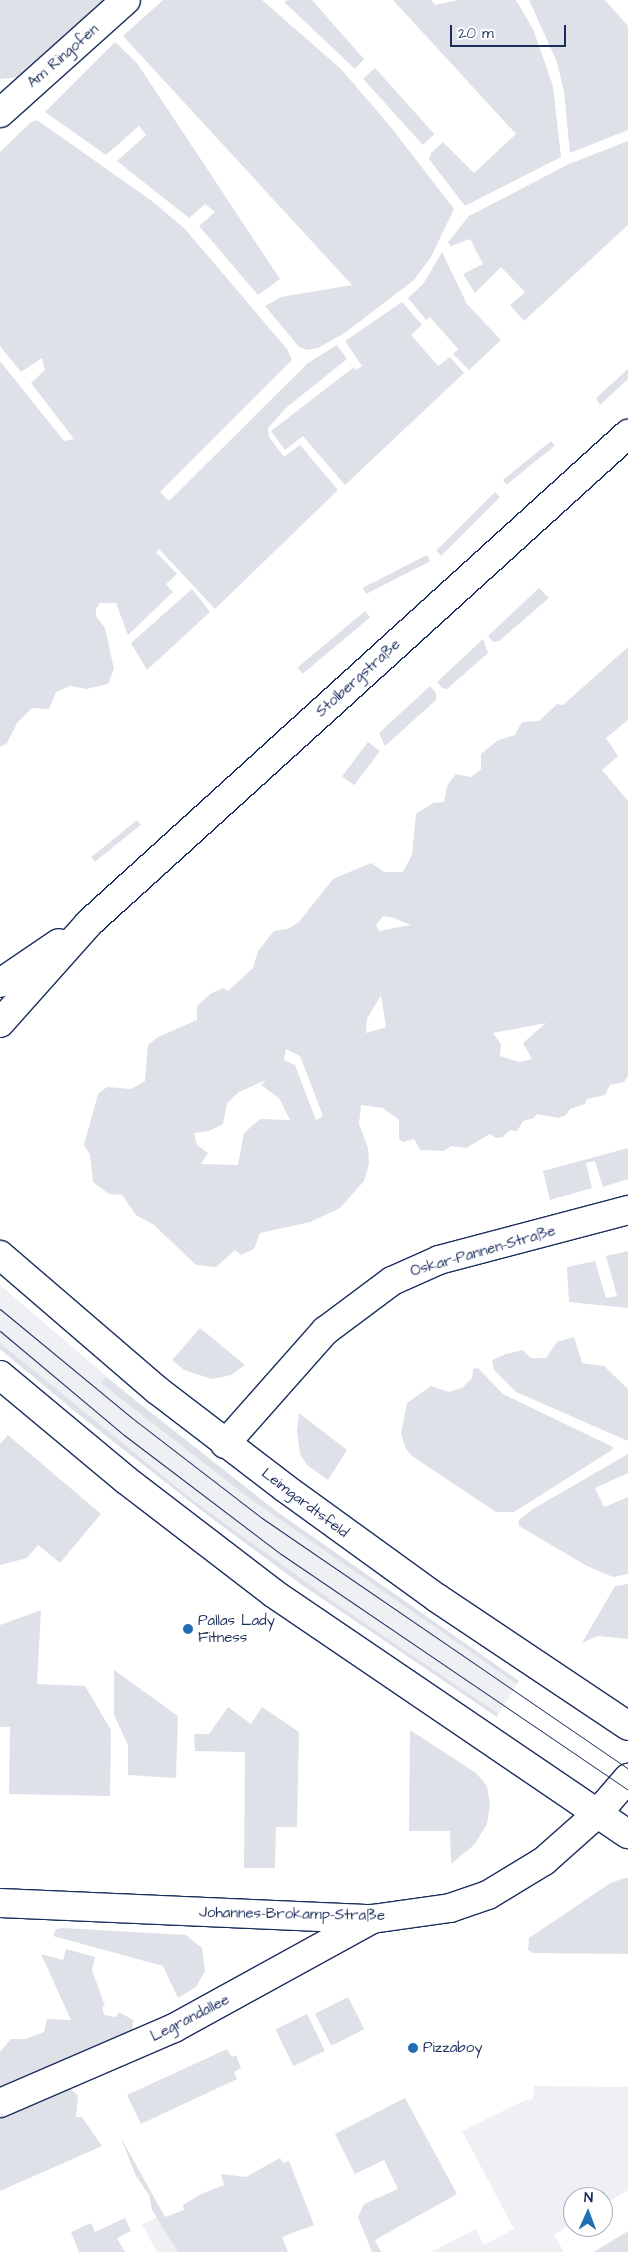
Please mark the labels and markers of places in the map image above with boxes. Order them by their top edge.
place label: Pallas Lady Fitness [198,1611,275,1646]
marker: Pallas Lady Fitness [182,1623,194,1635]
place label: Pizzaboy [423,2039,482,2057]
marker: Pizzaboy [407,2042,419,2054]

